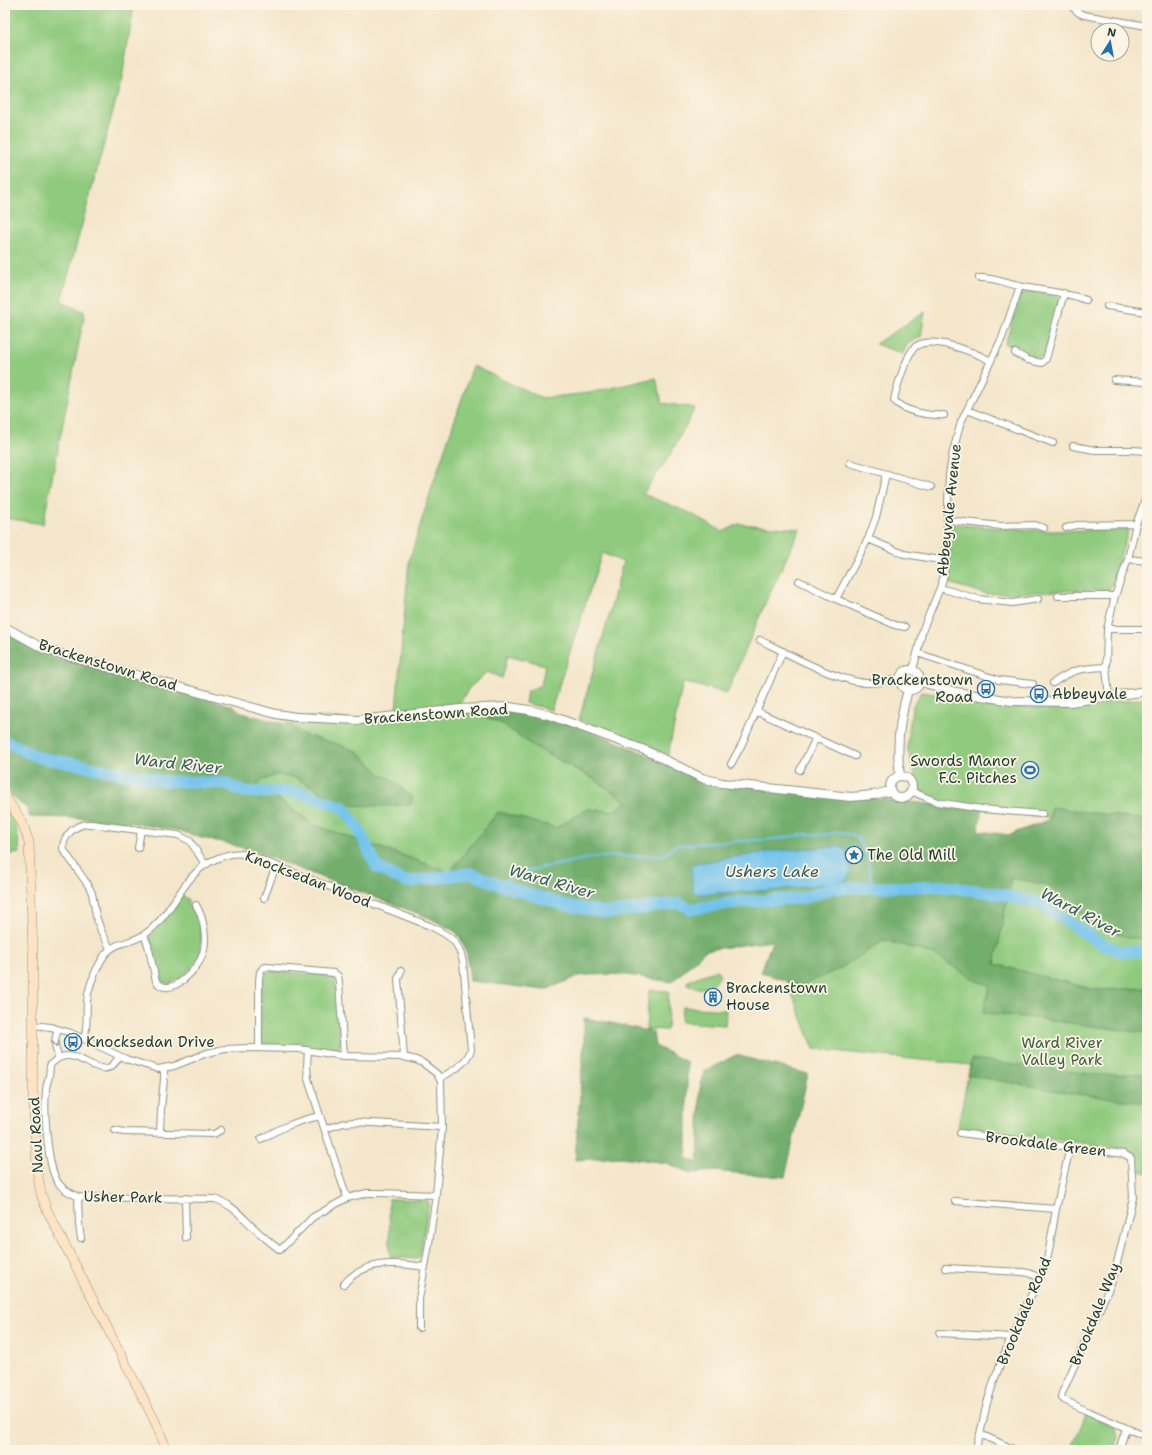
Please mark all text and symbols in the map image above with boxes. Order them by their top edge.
north arrow [1090,22,1130,62]
text: N [1106,24,1118,41]
street label: Abbeyvale Avenue [932,443,966,577]
street label: Brackenstown Road [36,634,180,696]
place label: Brackenstown Road [872,670,973,707]
bus stop icon: Brackenstown Road [976,679,996,699]
bus stop icon: Abbeyvale [1029,684,1049,704]
place label: Abbeyvale [1052,684,1127,704]
street label: Brackenstown Road [363,699,509,729]
water label: Ward River [133,748,223,779]
place label: Swords Manor F.C. Pitches [910,751,1017,788]
sports icon: Swords Manor F.C. Pitches [1020,760,1040,780]
place icon: The Old Mill [844,845,864,865]
place label: The Old Mill [867,845,956,865]
street label: Knocksedan Wood [242,846,374,912]
water label: Ward River [507,859,597,904]
water label: Ushers Lake [725,861,819,882]
water label: Ward River [1037,882,1125,943]
place label: Brackenstown House [726,978,827,1015]
building icon: Brackenstown House [703,987,723,1007]
bus stop icon: Knocksedan Drive [63,1032,83,1052]
place label: Knocksedan Drive [86,1032,215,1052]
park label: Ward River Valley Park [1021,1033,1103,1070]
one-way arrow [51,1041,60,1047]
street label: Naul Road [24,1096,48,1174]
street label: Brookdale Green [984,1127,1108,1161]
street label: Usher Park [83,1186,163,1208]
street label: Brookdale Road [992,1253,1056,1368]
street label: Brookdale Way [1065,1259,1125,1369]

